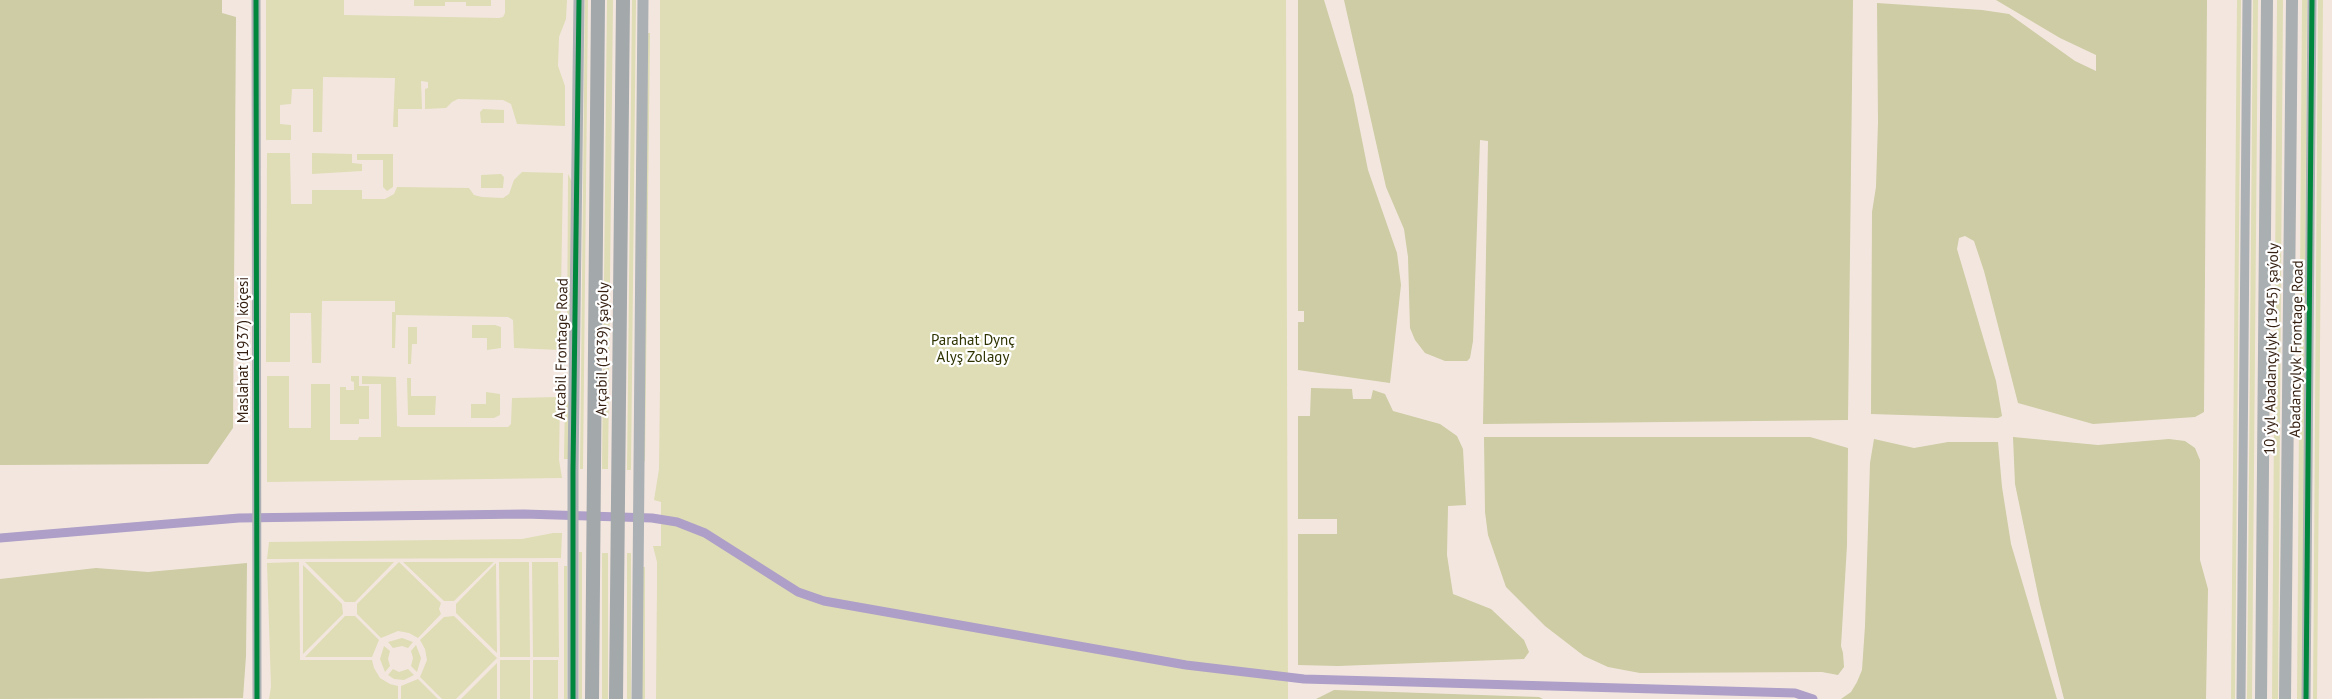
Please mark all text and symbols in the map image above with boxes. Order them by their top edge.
street label: 10 ýyl Abadançylyk (1945) şaýoly [2261,243,2283,455]
street label: Abadancylyk Frontage Road [2286,260,2308,438]
street label: Maslahat (1937) köçesi [235,277,253,423]
street label: Arcabil Frontage Road [552,278,572,420]
street label: Arçabil (1939) şaýoly [593,282,613,416]
park label: Parahat Dynç Alyş Zolagy [931,332,1015,367]

